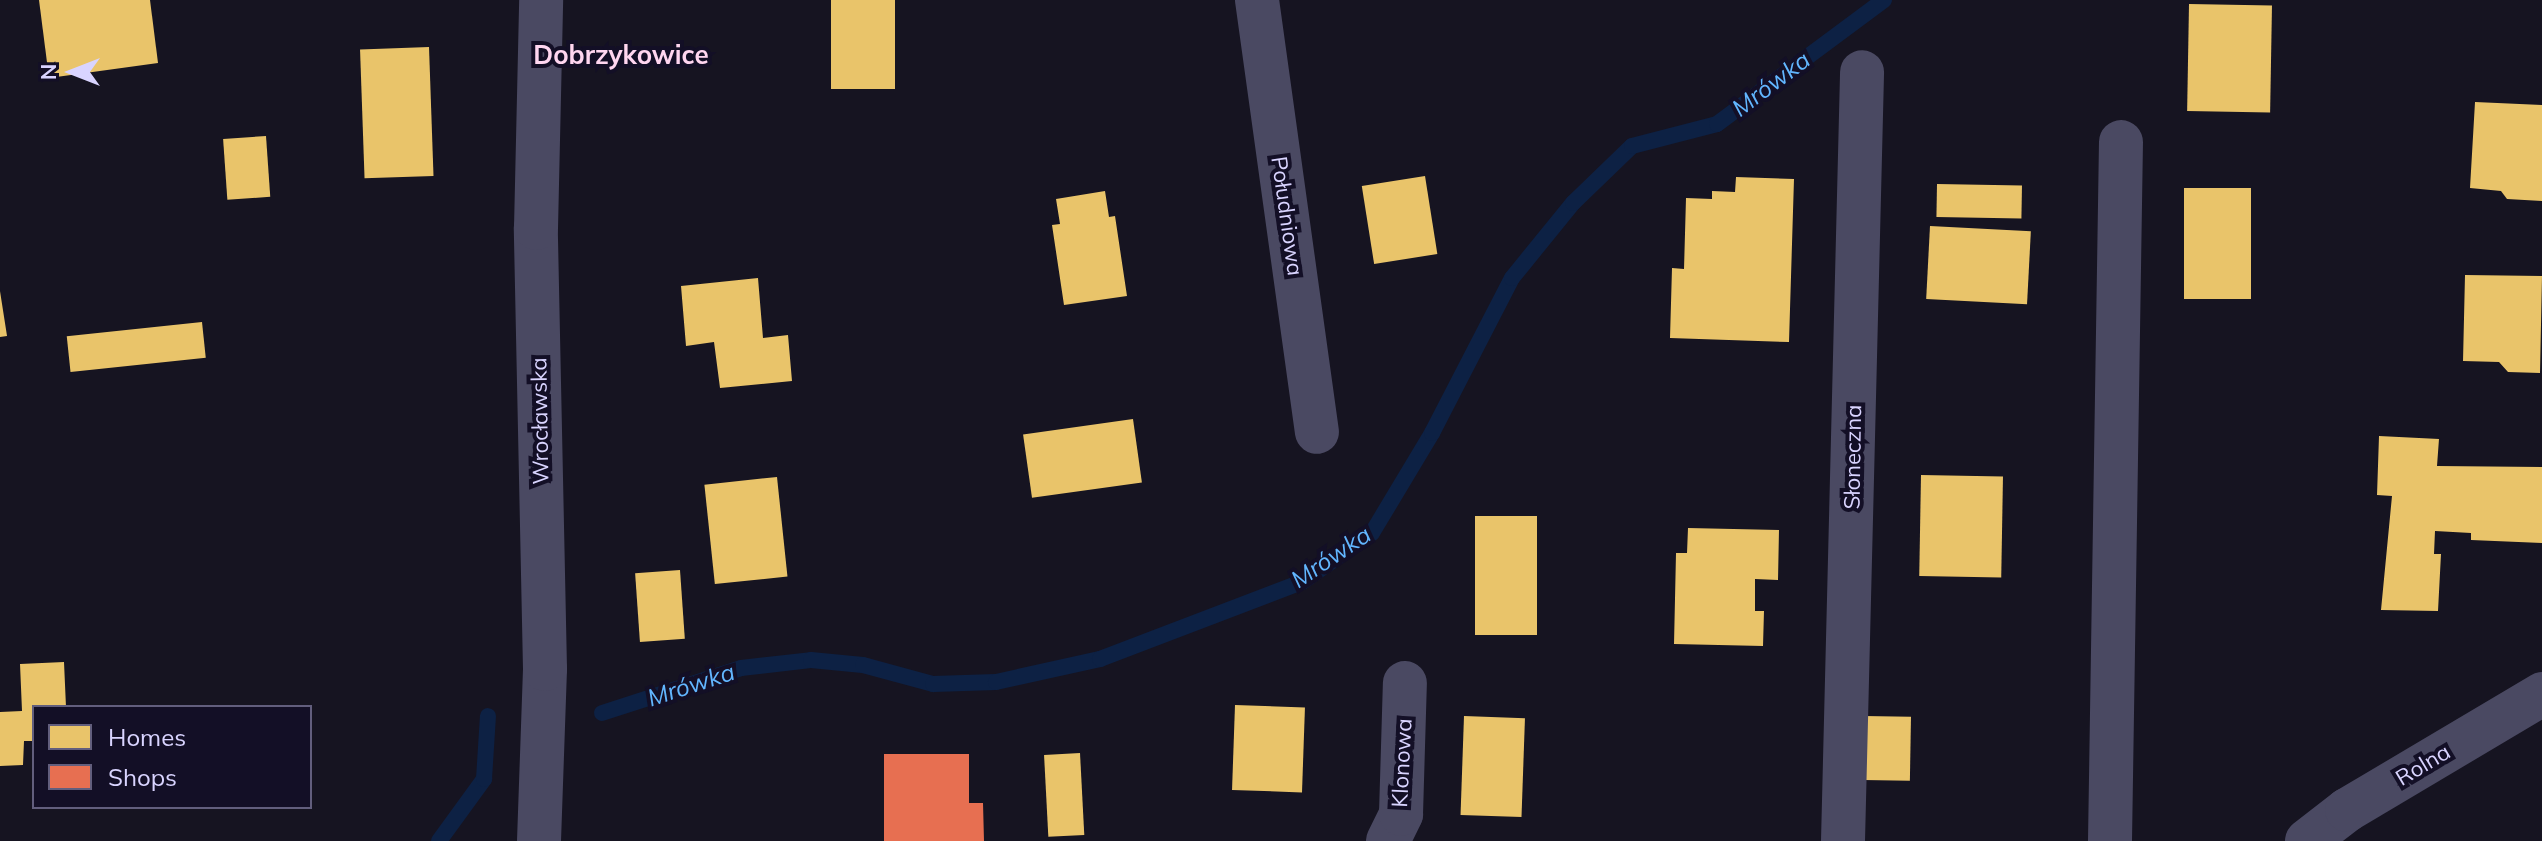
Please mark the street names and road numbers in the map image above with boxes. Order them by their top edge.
street label: Południowa [1266,155,1308,277]
street label: Wrocławska [526,357,554,485]
street label: Słoneczna [1839,404,1867,510]
street label: Klonowa [1386,718,1418,808]
street label: Rolna [2391,739,2455,791]

